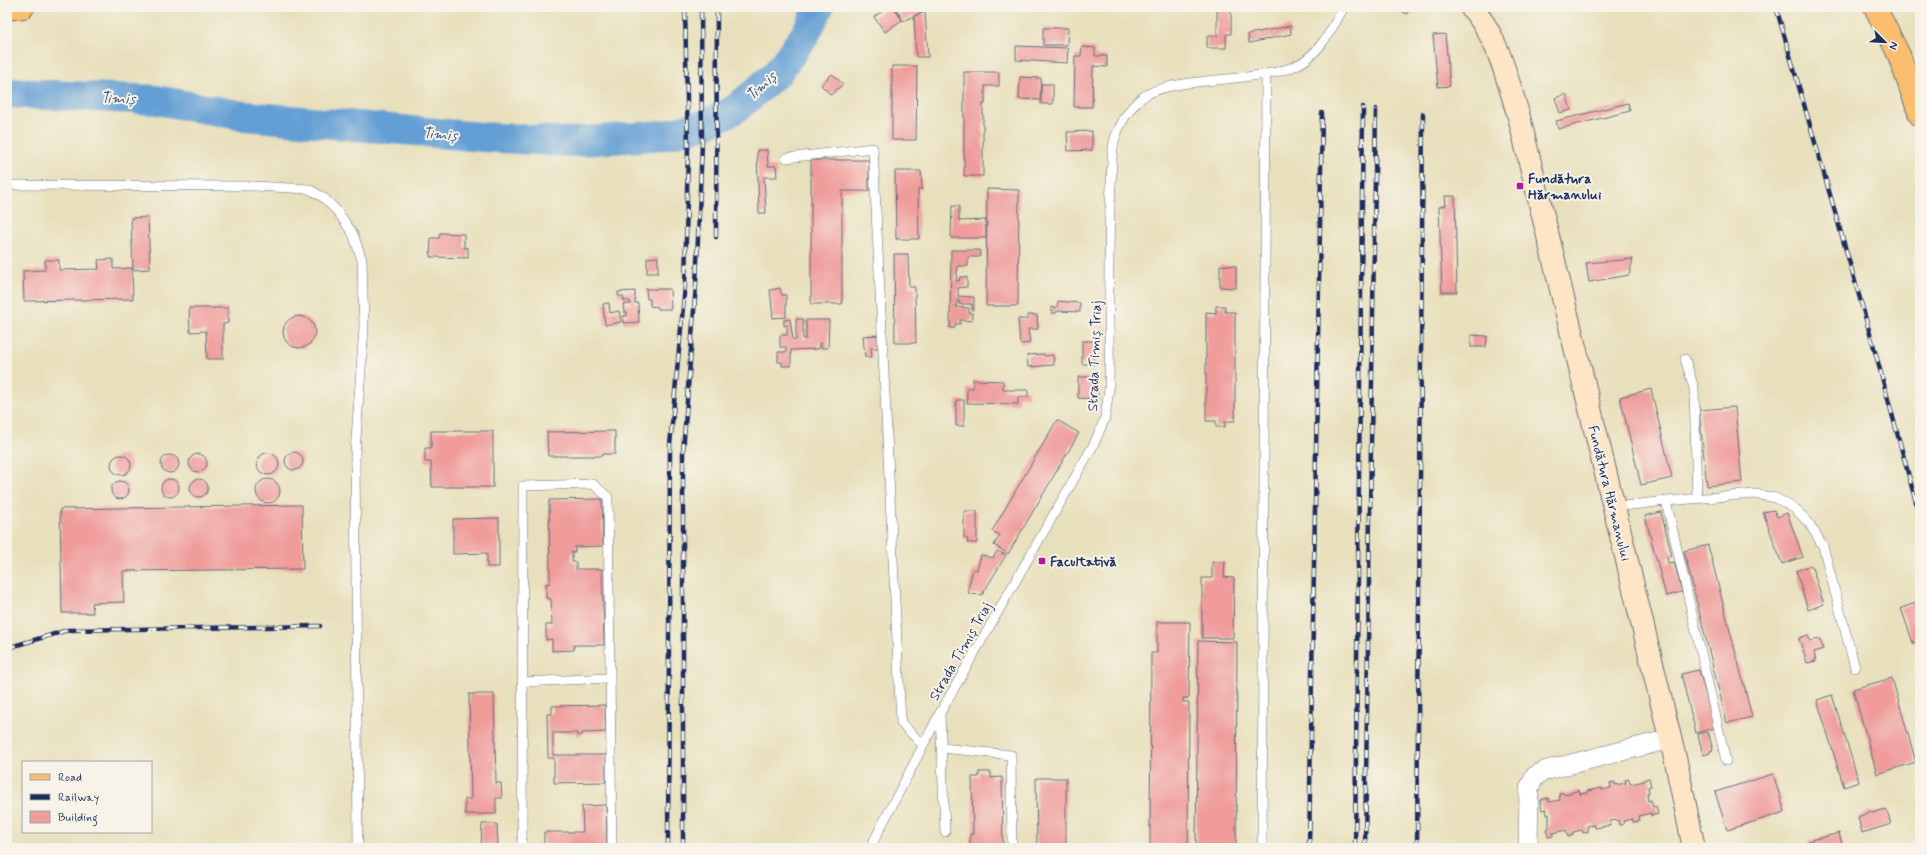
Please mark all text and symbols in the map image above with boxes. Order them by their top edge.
north arrow [1865,22,1905,62]
text: N [1885,39,1901,52]
water label: Timiș [742,67,782,106]
water label: Timiș [100,88,137,110]
water label: Timiș [422,124,459,147]
place label: Fundătura Hărmanului [1528,170,1601,204]
marker: Fundătura Hărmanului [1515,181,1525,191]
street label: Strada Timiș Triaj [1084,300,1106,412]
street label: Fundătura Hărmanului [1583,424,1635,563]
place label: Facultativă [1050,553,1117,571]
marker: Facultativă [1037,556,1047,566]
street label: Strada Timiș Triaj [925,599,996,704]
legend [22,761,152,833]
text: Road [58,770,82,786]
text: Railway [58,790,100,806]
text: Building [58,810,98,827]

